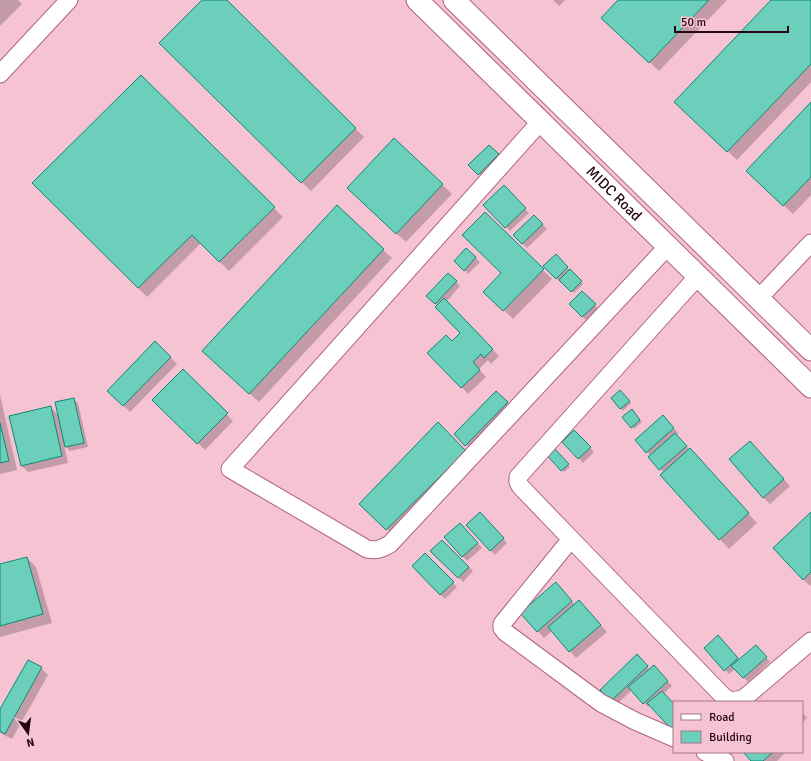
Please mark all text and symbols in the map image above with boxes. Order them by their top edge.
scale bar [675,8,788,34]
text: 50 m [681,15,706,30]
street label: MIDC Road [582,162,645,225]
legend [673,701,803,753]
text: Road [709,710,735,725]
north arrow [8,713,48,753]
text: Building [709,730,752,745]
text: N [25,735,36,749]

